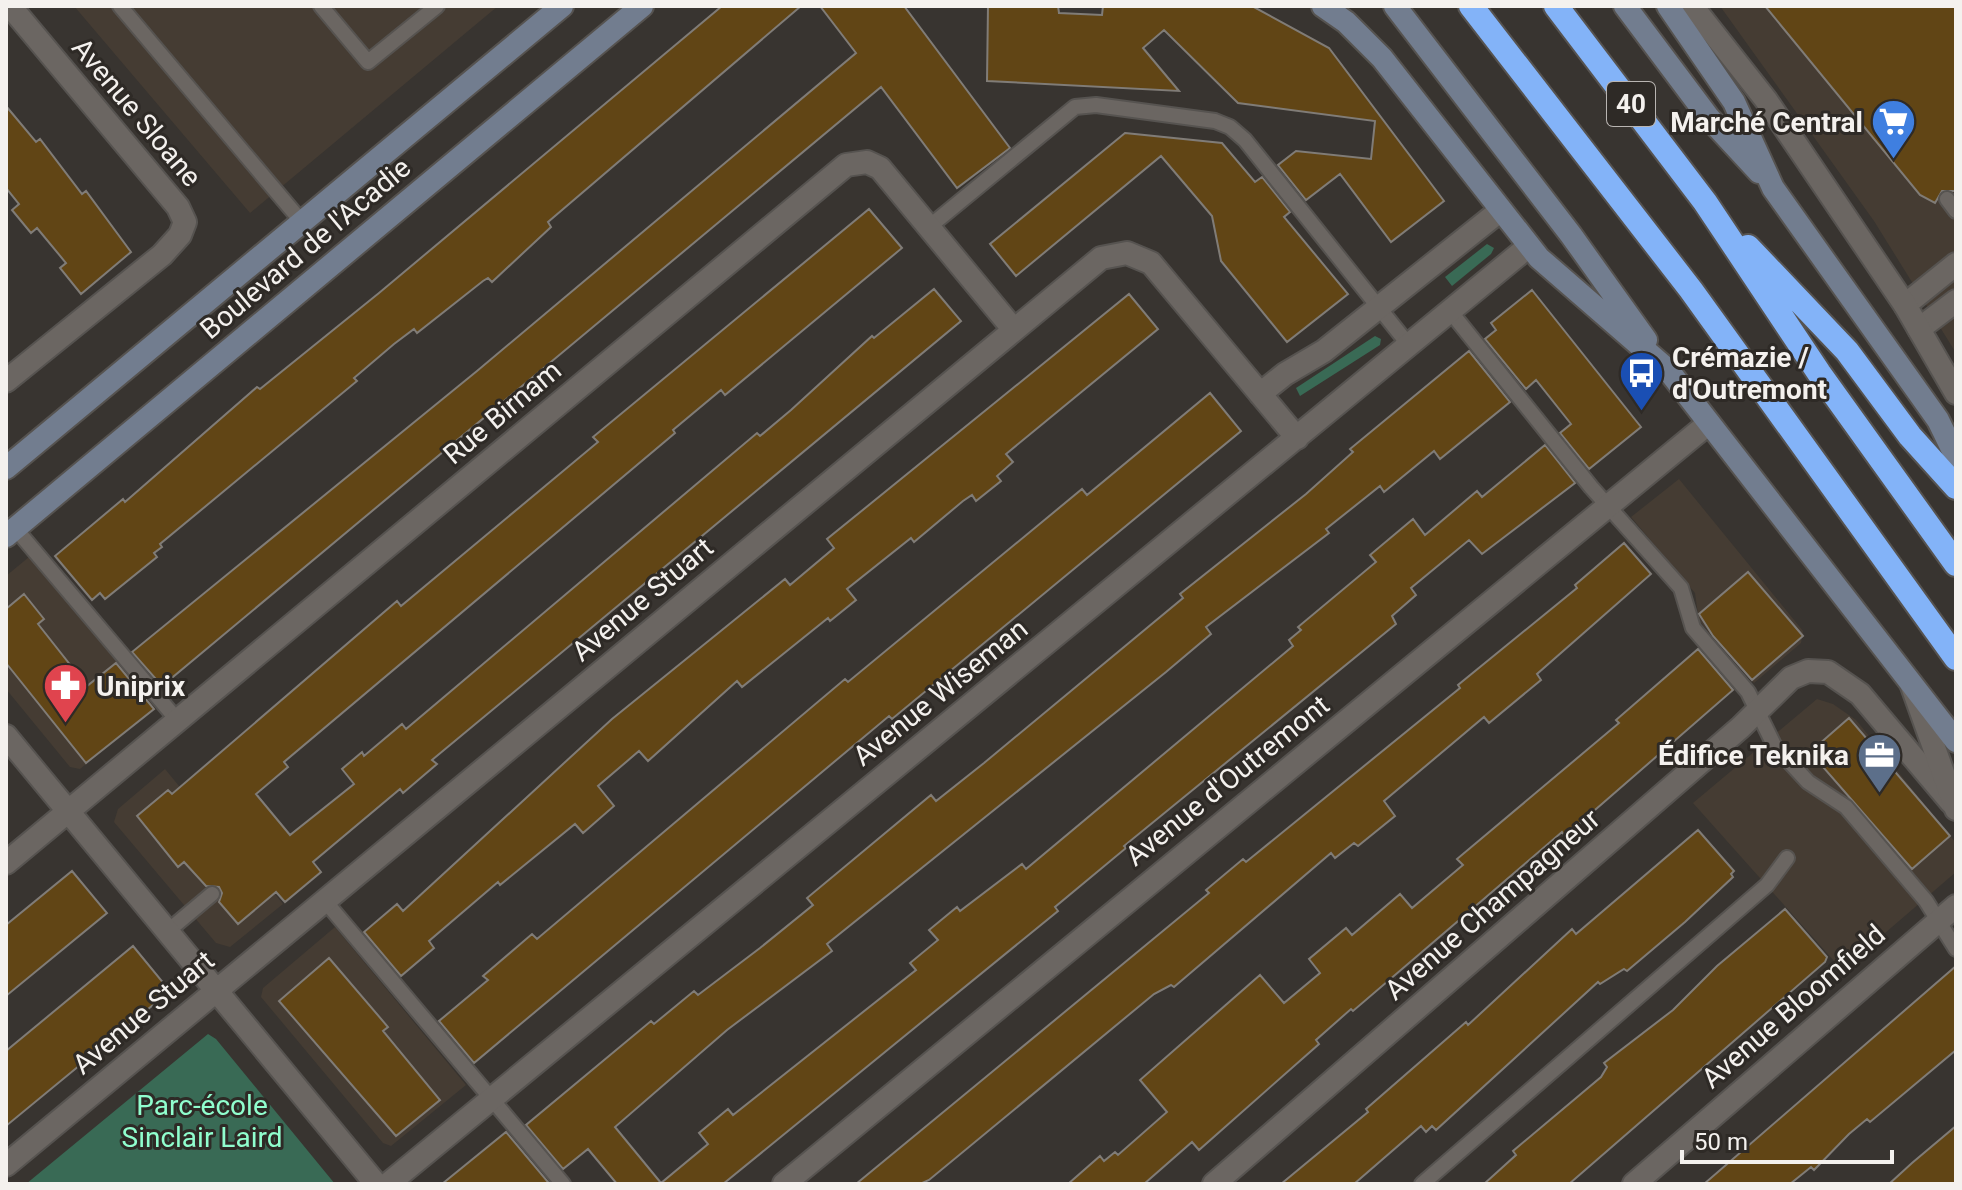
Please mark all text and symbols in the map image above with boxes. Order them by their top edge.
street label: Avenue Sloane [65,31,208,193]
road number: 40 [1607,82,1655,126]
supermarket icon: Marché Central [1870,98,1918,161]
place label: Marché Central [1670,106,1863,139]
street label: Boulevard de l'Acadie [194,151,417,346]
place label: Crémazie / d'Outremont [1672,341,1827,406]
bus stop icon: Crémazie / d'Outremont [1617,349,1665,412]
street label: Rue Birnam [437,354,568,471]
street label: Avenue Stuart [565,531,720,668]
street label: Avenue Wiseman [847,612,1034,773]
pharmacy icon: Uniprix [41,662,89,725]
place label: Uniprix [96,670,186,703]
street label: Avenue d'Outremont [1119,688,1336,873]
office icon: Édifice Teknika [1856,731,1904,794]
place label: Édifice Teknika [1658,739,1849,772]
street label: Avenue Champagneur [1378,802,1607,1007]
street label: Avenue Bloomfield [1695,918,1892,1095]
street label: Avenue Stuart [66,944,221,1081]
park label: Parc-école Sinclair Laird [122,1089,282,1154]
scale bar [1682,1114,1892,1164]
text: 50 m [1694,1128,1748,1156]

